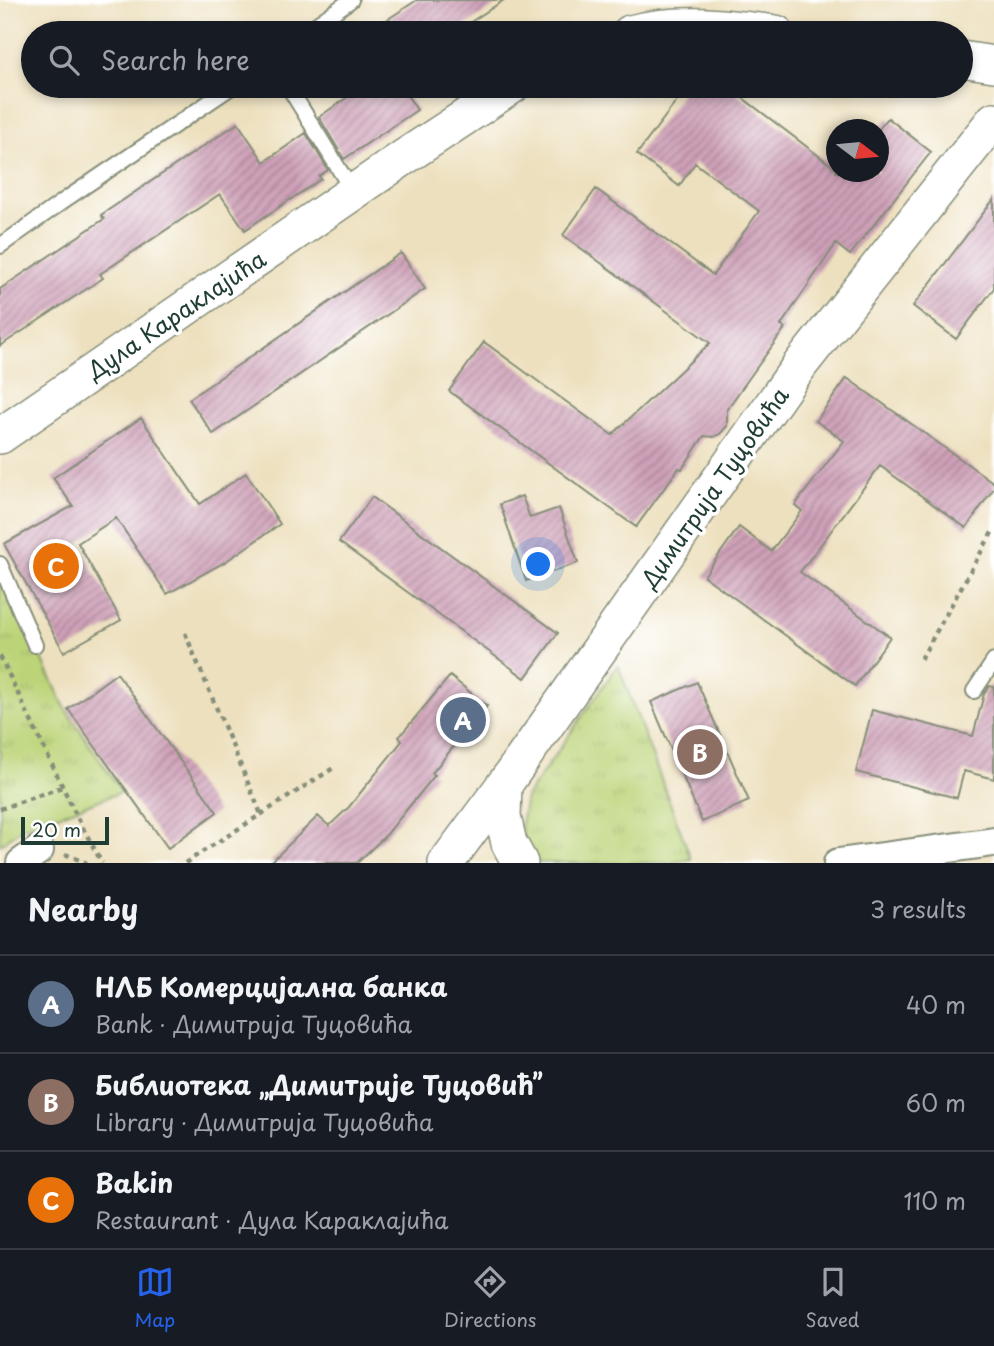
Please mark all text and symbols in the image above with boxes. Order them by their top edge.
search box [21,21,973,98]
text: Search here [101,40,250,79]
icon: search [45,41,83,79]
north arrow [826,119,889,182]
street label: Дула Караклајића [79,241,273,388]
street label: Димитрија Туцовића [631,379,797,596]
pin: C [33,540,79,592]
your location [521,547,555,581]
pin: A [440,694,486,746]
pin: B [677,726,723,778]
scale bar [21,814,108,846]
text: 20 m [32,815,81,843]
text: Nearby [28,886,138,931]
text: 3 results [870,891,966,926]
text: НЛБ Комерцијална банка [95,967,448,1006]
text: A [42,987,60,1022]
text: 40 m [906,987,966,1022]
text: Bank · Димитрија Туцовића [95,1006,412,1041]
text: Библиотека „Димитрије Туцовић” [95,1065,543,1104]
text: B [43,1085,59,1120]
text: 60 m [906,1085,966,1120]
text: Library · Димитрија Туцовића [95,1104,433,1139]
text: Bakin [95,1163,173,1202]
text: C [42,1183,60,1218]
text: 110 m [904,1183,966,1218]
text: Restaurant · Дула Караклајића [95,1202,449,1237]
tab: Map [135,1263,175,1333]
tab: Directions [444,1263,537,1333]
tab: Saved [806,1263,859,1333]

